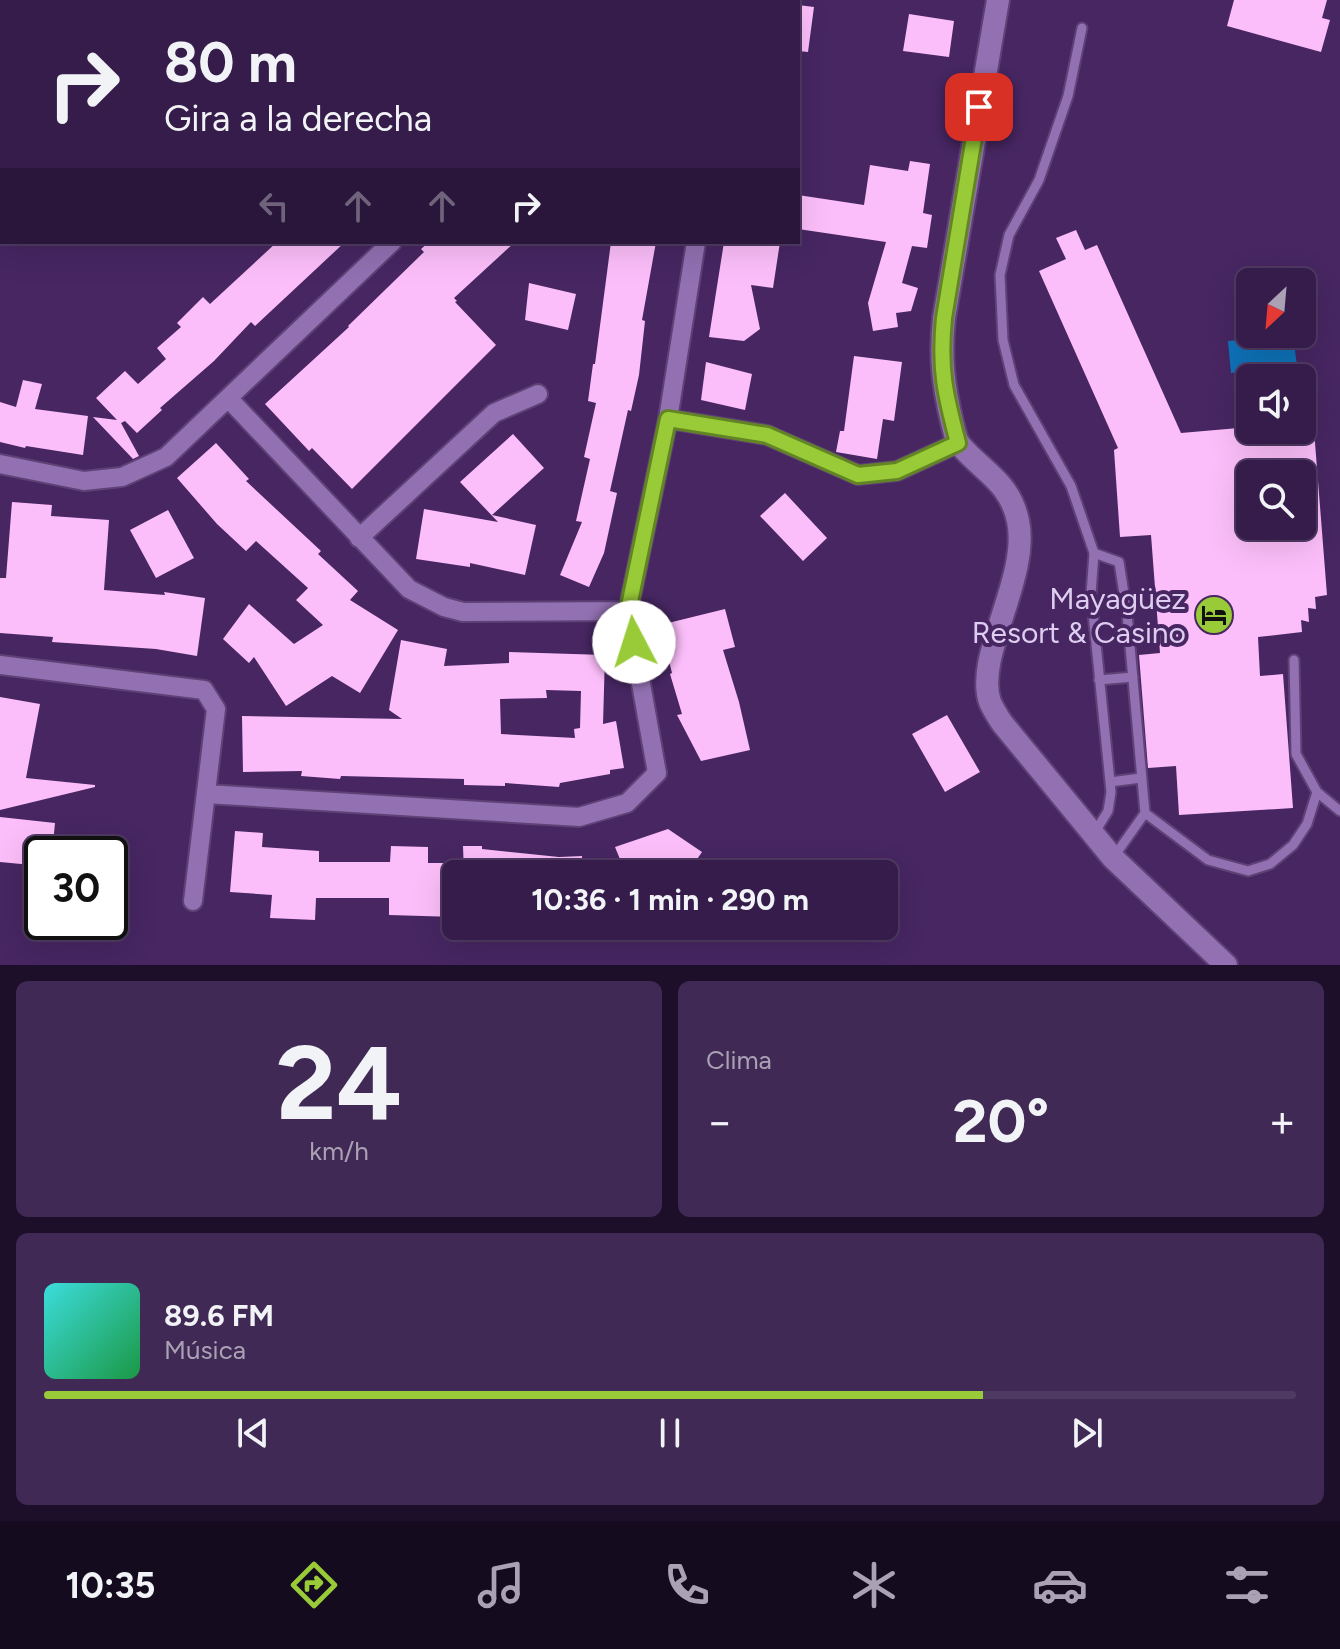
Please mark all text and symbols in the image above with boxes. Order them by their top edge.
text: 80 m [164,29,297,96]
icon: right [32,32,136,136]
pin [945,73,1013,141]
icon: arrive [957,85,1001,129]
text: Gira a la derecha [164,97,432,140]
icon: left [252,184,296,228]
icon: ahead [336,184,380,228]
icon: ahead [420,184,464,228]
icon: right [504,184,548,228]
north arrow [1236,268,1316,348]
map controls [1236,268,1316,540]
button: sound [1236,364,1316,444]
button: search [1236,460,1316,540]
place label: Mayagüez Resort & Casino [972,580,1186,651]
hotel icon: Mayagüez Resort & Casino [1193,594,1235,636]
position arrow [592,600,676,684]
speed limit sign: 30 [24,836,128,940]
text: 10:36 · 1 min · 290 m [531,881,809,918]
text: 24 [276,1020,402,1145]
text: Clima [706,1044,772,1076]
text: 20° [953,1085,1049,1157]
text: − [706,1095,733,1148]
text: + [1269,1095,1296,1148]
text: km/h [309,1135,369,1167]
text: 89.6 FM [164,1297,274,1334]
text: Música [164,1334,246,1366]
icon: previous [231,1411,275,1455]
icon: pause [648,1411,692,1455]
icon: next [1065,1411,1109,1455]
icon: directions [286,1557,342,1613]
icon: music [473,1557,529,1613]
icon: phone [659,1557,715,1613]
icon: climate [846,1557,902,1613]
icon: car [1032,1557,1088,1613]
icon: filters [1219,1557,1275,1613]
text: 10:35 [65,1564,156,1607]

